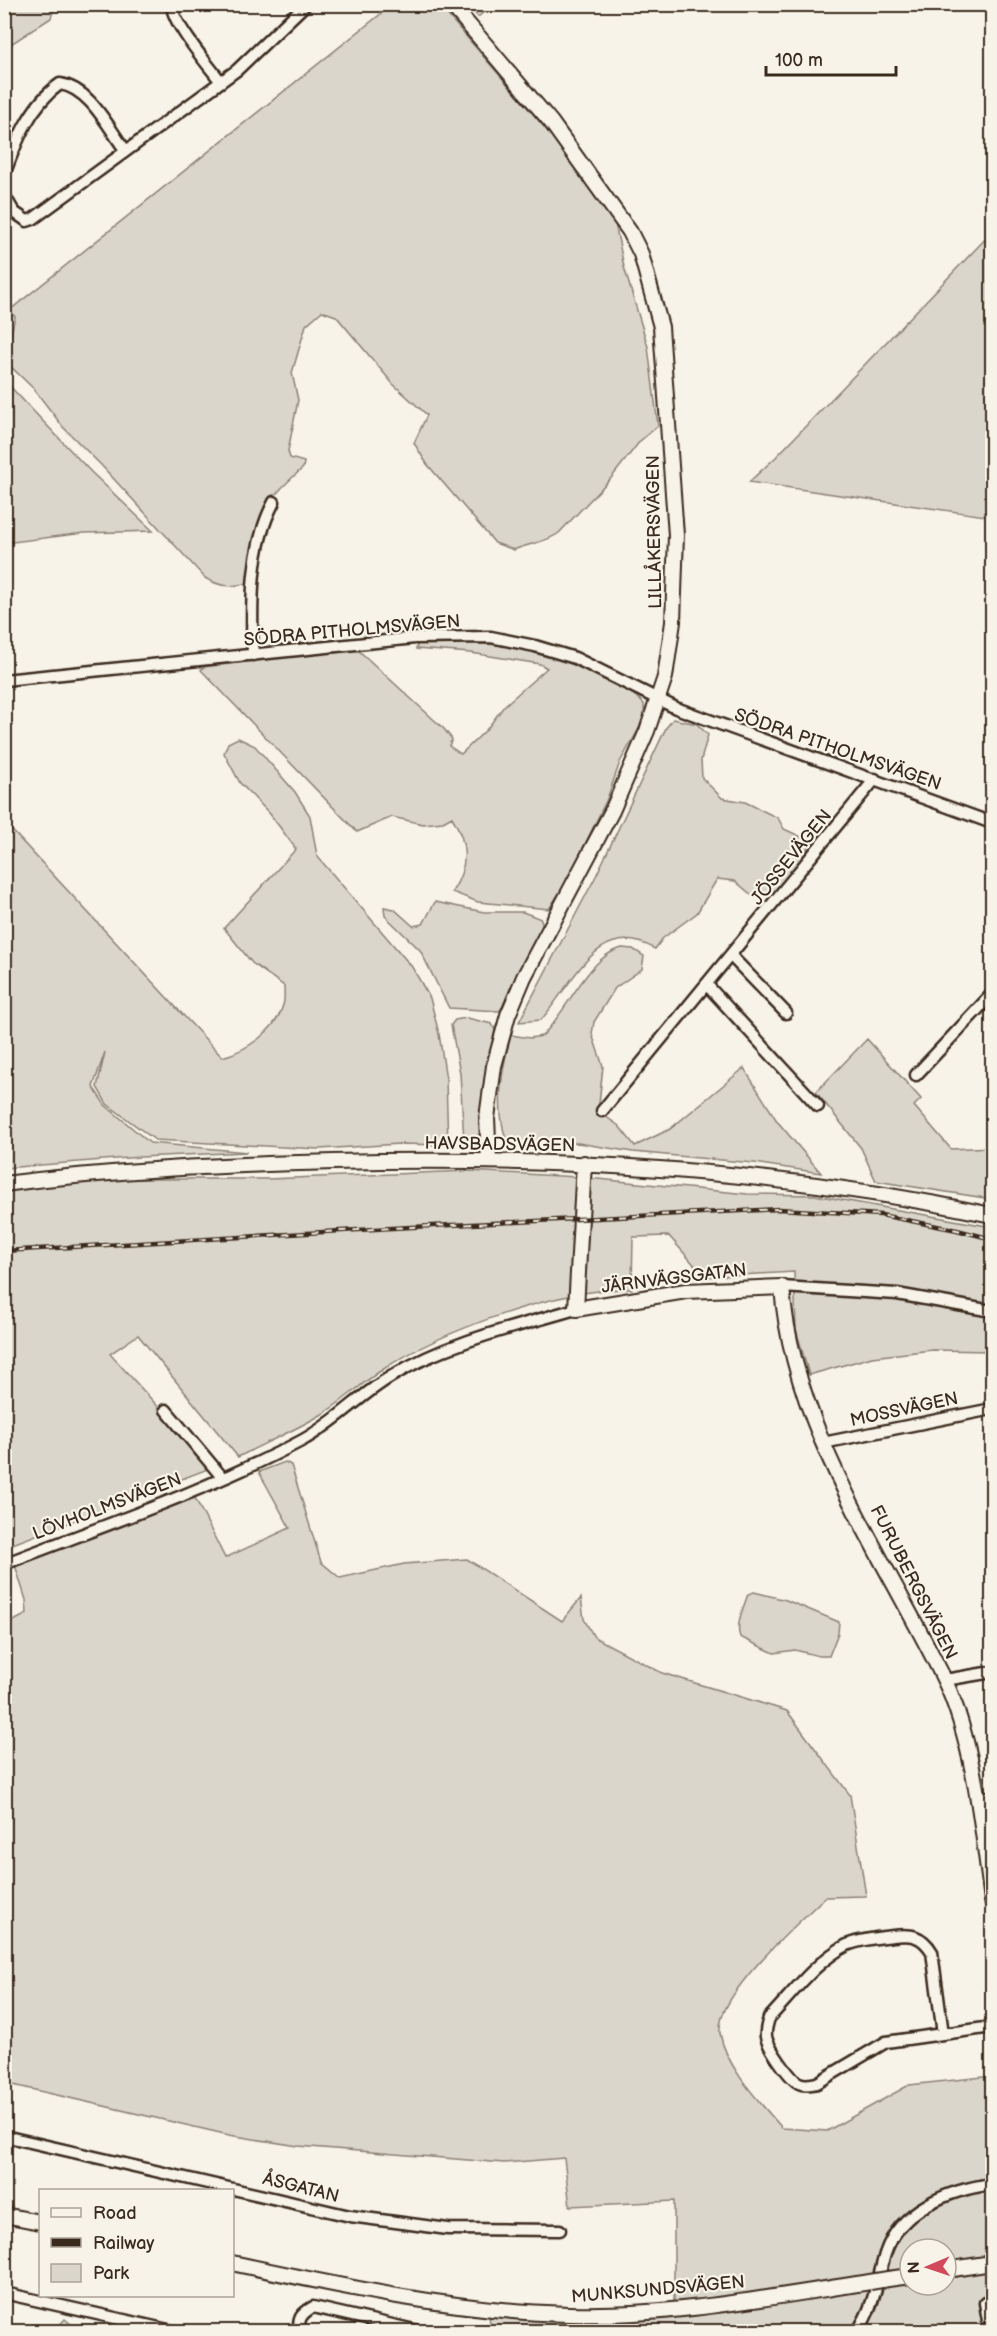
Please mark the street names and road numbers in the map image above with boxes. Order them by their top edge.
street label: LILLÅKERSVÄGEN [642,455,666,609]
street label: SÖDRA PITHOLMSVÄGEN [243,610,461,650]
street label: SÖDRA PITHOLMSVÄGEN [732,703,944,795]
street label: JÖSSEVÄGEN [746,805,836,909]
street label: HAVSBADSVÄGEN [424,1132,576,1156]
street label: JÄRNVÄGSGATAN [600,1258,748,1298]
street label: MOSSVÄGEN [848,1387,960,1431]
street label: LÖVHOLMSVÄGEN [30,1467,184,1545]
street label: FURUBERGSVÄGEN [866,1501,962,1663]
street label: ÅSGATAN [261,2167,341,2207]
street label: MUNKSUNDSVÄGEN [570,2270,746,2308]

